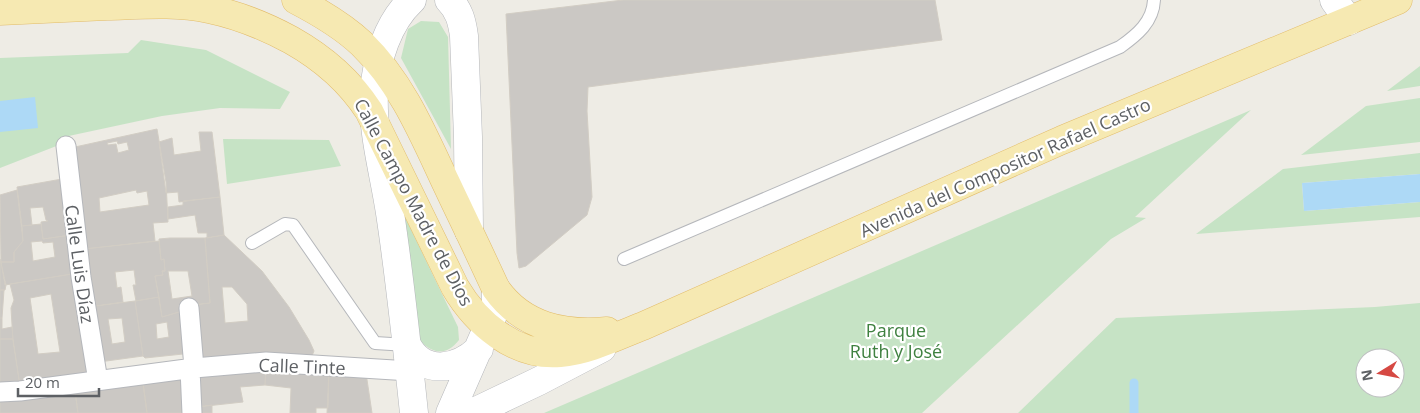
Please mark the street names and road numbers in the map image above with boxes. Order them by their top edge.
street label: Avenida del Compositor Rafael Castro [856,92,1154,242]
street label: Calle Campo Madre de Dios [349,94,479,310]
street label: Calle Luis Díaz [60,203,100,325]
street label: Calle Tinte [258,352,346,380]

